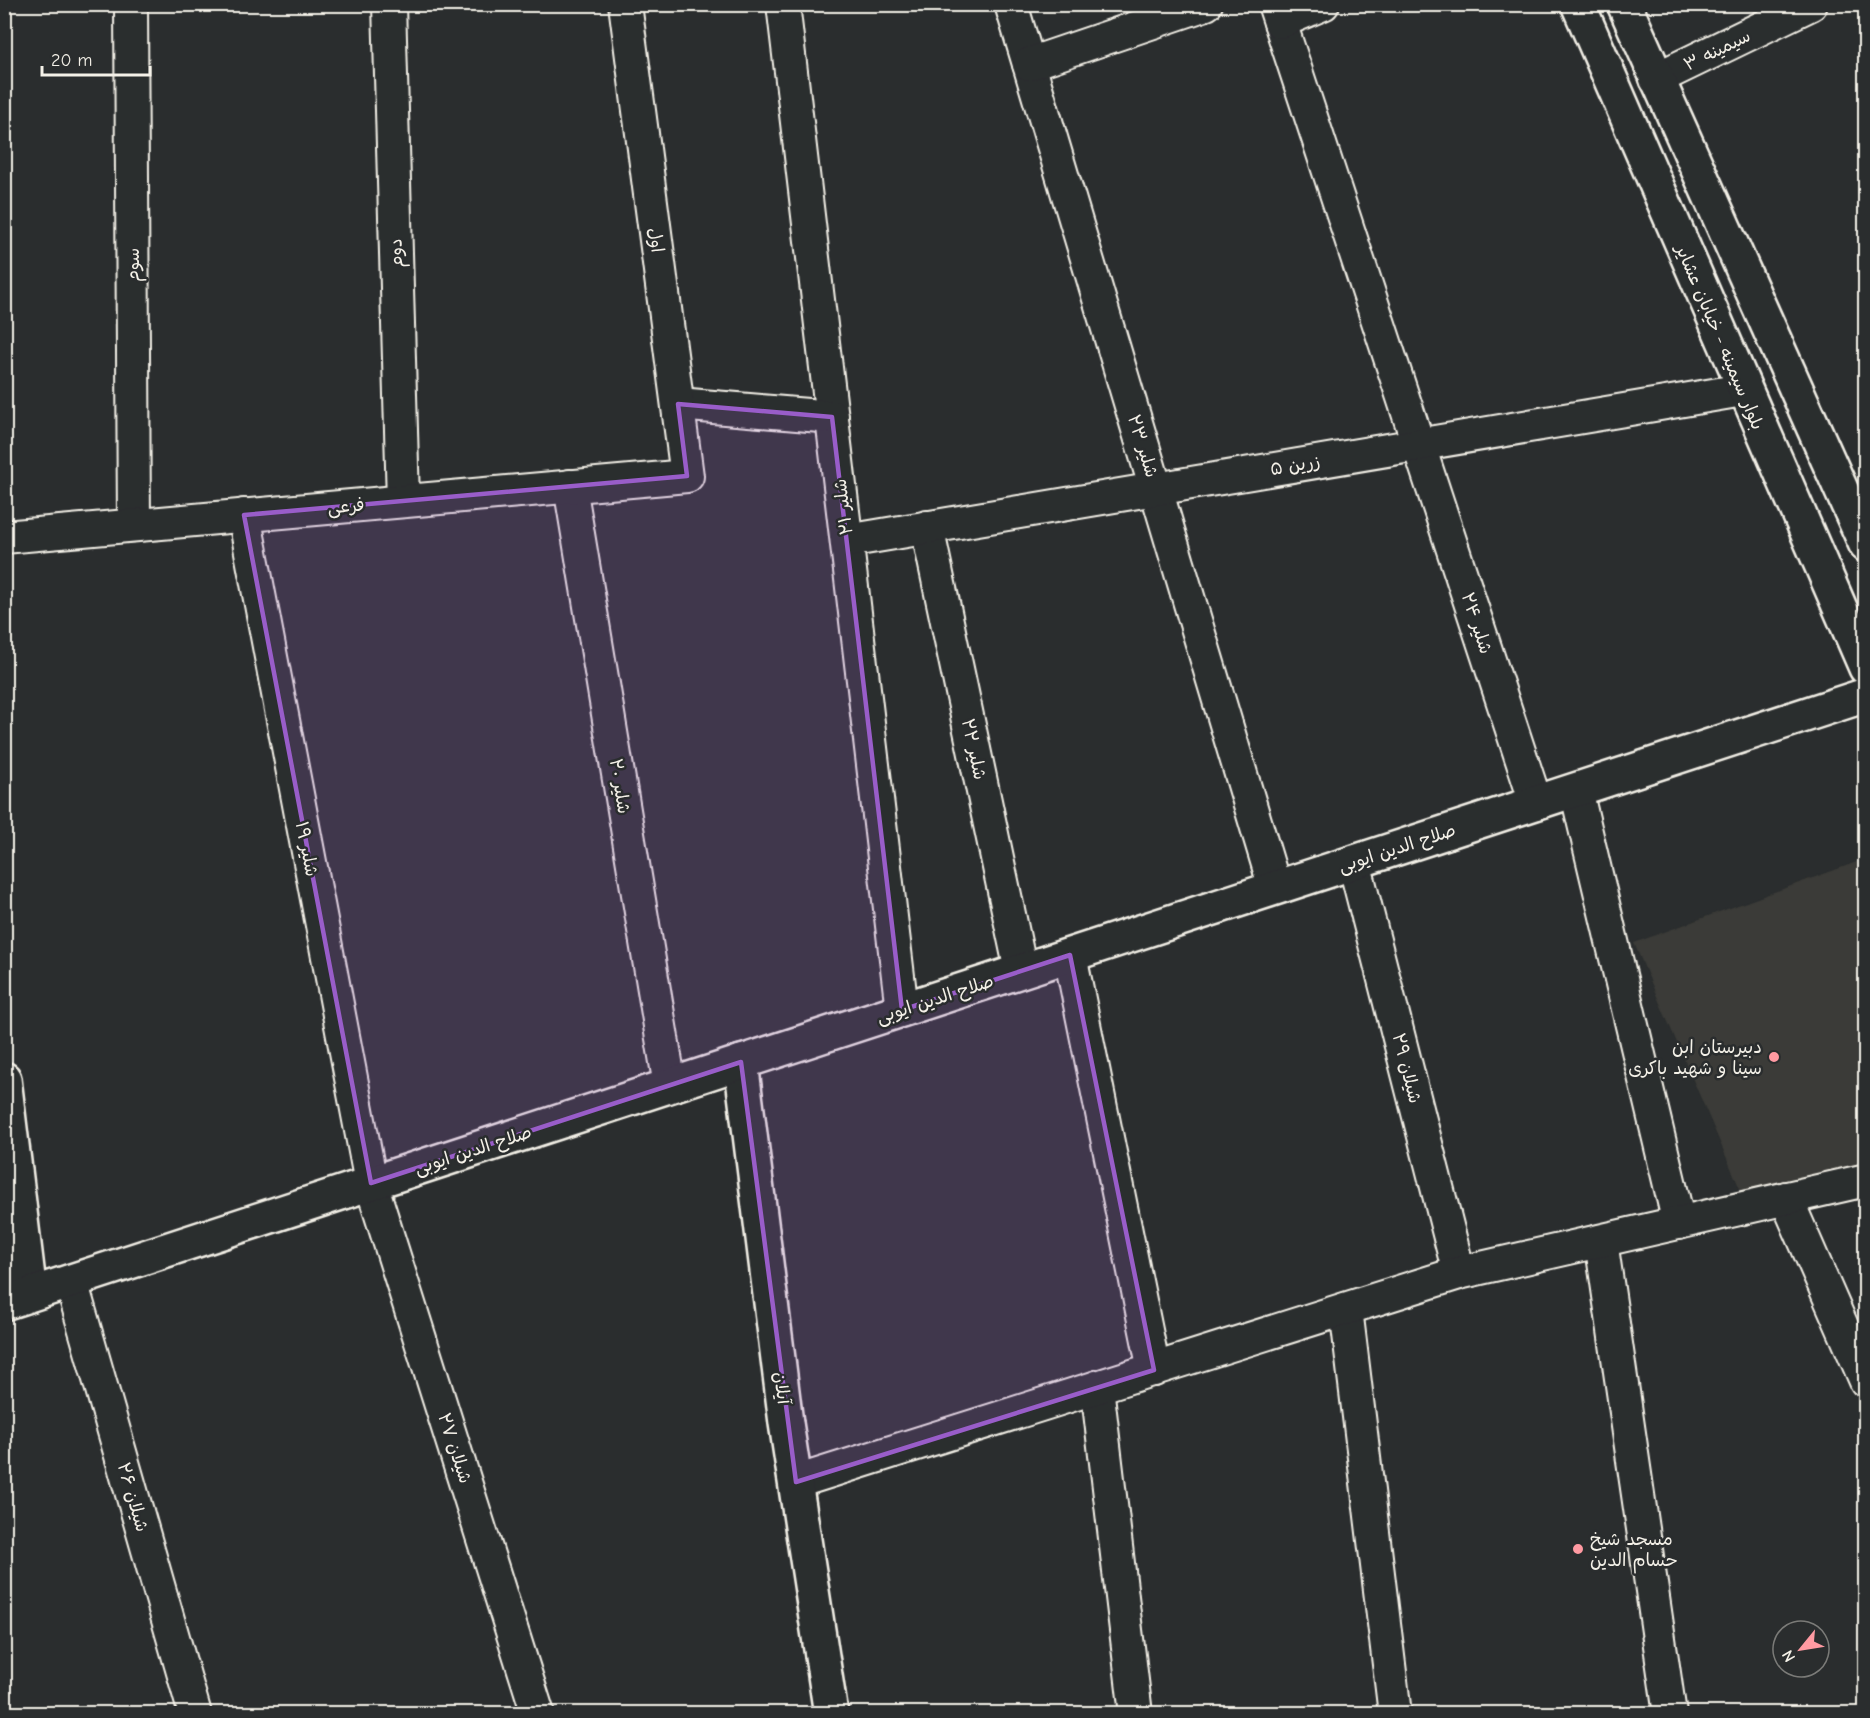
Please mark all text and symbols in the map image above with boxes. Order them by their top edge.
street label: سیمینه ۳ [1680,25,1754,76]
scale bar [42,39,150,77]
text: 20 m [51,50,92,71]
street label: اول [643,226,668,254]
street label: دوم [385,238,411,268]
street label: بلوار سیمینه - خیابان عشایر [1670,240,1768,433]
street label: سوم [123,248,147,282]
street label: شلیر ۲۳ [1123,412,1162,480]
street label: زرین ۵ [1268,451,1322,480]
street label: شلیر ۲۱ [830,478,857,536]
street label: فرعی [327,494,365,519]
street label: شلیر ۲۴ [1457,590,1496,657]
street label: شلیر ۲۲ [957,717,990,782]
street label: شلیر ۲۰ [605,757,634,815]
street label: شلیر ۱۹ [291,820,322,878]
street label: صلاح الدین ایوبی [1336,820,1459,878]
street label: صلاح الدین ایوبی [874,971,997,1029]
street label: شیلان ۲۹ [1388,1031,1425,1105]
place label: دبیرستان ابن سینا و شهید باکری [1628,1037,1762,1079]
marker: دبیرستان ابن سینا و شهید باکری [1767,1050,1781,1064]
street label: صلاح الدین ایوبی [412,1122,535,1180]
street label: آیلان [769,1371,794,1407]
street label: شیلان ۲۷ [433,1410,476,1486]
street label: شیلان ۲۶ [113,1460,152,1534]
place label: مسجد شیخ حسام الدین [1590,1529,1677,1574]
marker: مسجد شیخ حسام الدین [1571,1542,1585,1556]
north arrow [1771,1619,1831,1679]
text: N [1778,1647,1799,1665]

